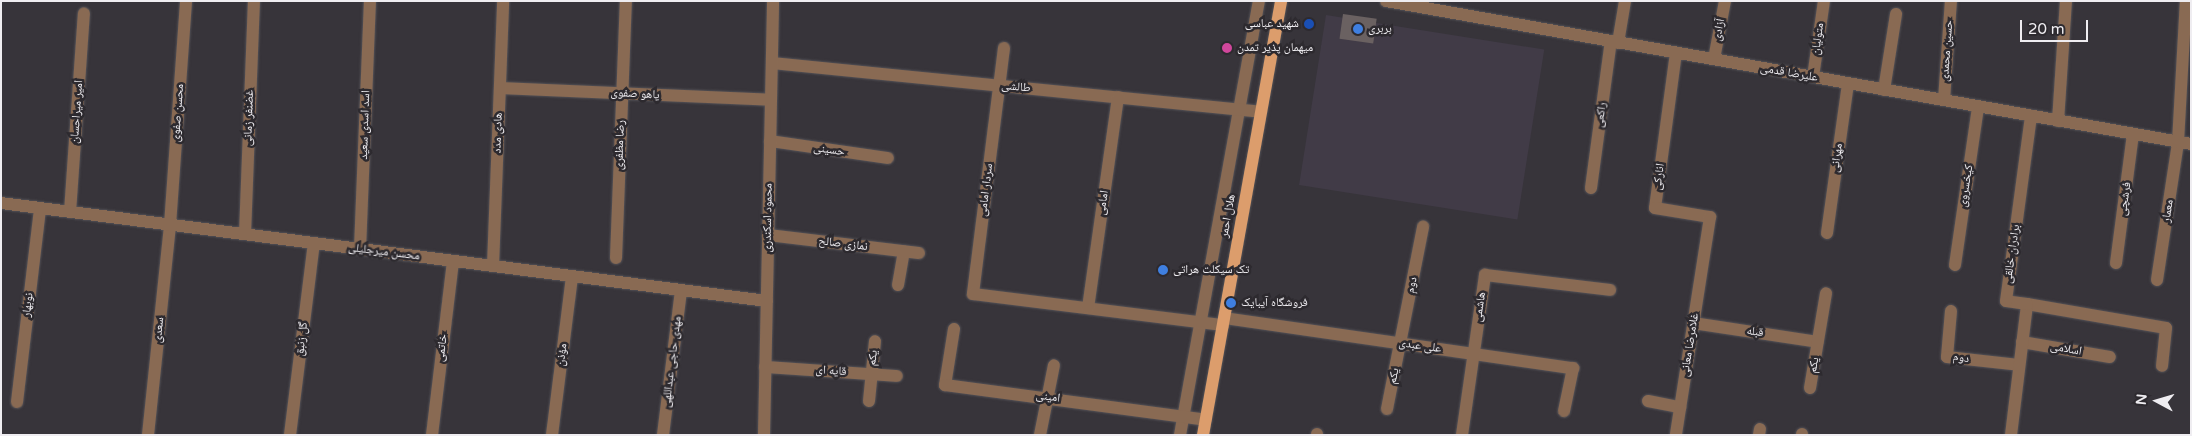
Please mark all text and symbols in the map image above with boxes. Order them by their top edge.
scale bar [2022,10,2090,42]
place label: شهید عباسی [1245,17,1299,31]
street label: آزادی [1710,17,1728,43]
marker: شهید عباسی [1303,18,1315,30]
street label: حسین محمدی [1938,20,1956,82]
text: 20 m [2028,20,2065,38]
place label: بربری [1368,22,1392,36]
street label: متولیان [1809,22,1827,56]
marker: بربری [1352,23,1364,35]
place label: میهمان پذیر تمدن [1237,41,1313,55]
marker: میهمان پذیر تمدن [1221,42,1233,54]
street label: علیرضا قدمی [1759,61,1819,85]
street label: طالشی [1000,78,1032,96]
street label: امیر میراحسان [68,80,86,144]
street label: محسن صفوی [169,83,187,143]
street label: یاهو صفوی [610,86,660,102]
street label: غضنفر زمانی [241,90,257,146]
street label: اسد اسدی سعید [357,90,373,160]
street label: راکعی [1592,101,1610,129]
street label: هادی مدد [490,112,506,154]
street label: رضا مظفری [612,120,628,170]
street label: حسینی [812,141,846,159]
street label: مهرانی [1828,142,1846,174]
street label: سردار امامی [976,163,996,217]
street label: انارکی [1650,163,1668,191]
street label: کیخسروی [1956,164,1976,208]
street label: فرشچی [2116,181,2134,217]
street label: محمود اسکندری [760,183,776,253]
street label: امامی [1094,190,1112,216]
street label: هلال احمر [1217,193,1239,239]
street label: معمار [2159,198,2177,224]
street label: برادران خالقی [2001,223,2023,285]
street label: نمازی صالح [818,234,868,254]
street label: محسن میرجلیلی [347,240,421,264]
place label: تک سیکلت هراتی [1173,263,1249,277]
marker: تک سیکلت هراتی [1157,264,1169,276]
street label: دوم [1403,276,1421,294]
street label: هاشمی [1471,291,1489,323]
street label: نوبهار [19,292,37,318]
place label: فروشگاه آیبایک [1241,296,1308,310]
marker: فروشگاه آیبایک [1225,297,1237,309]
street label: غلامرضا معانی [1678,312,1702,378]
street label: مهدی حاجی عبداللهی [659,315,685,409]
street label: سعدی [150,316,168,344]
street label: گل زنبق [293,321,311,357]
street label: قبله [1746,324,1764,340]
street label: خاتمی [433,333,451,363]
street label: علی عبدی [1398,336,1442,356]
street label: اسلامی [2049,339,2083,359]
street label: مؤذن [553,343,571,367]
street label: یکم [865,349,881,367]
street label: دوم [1952,350,1970,366]
street label: یکم [1806,356,1822,374]
street label: قایه ای [815,363,847,379]
street label: یکم [1385,367,1403,385]
north arrow [2132,376,2182,426]
street label: امینی [1035,388,1061,406]
text: N [2133,393,2151,406]

